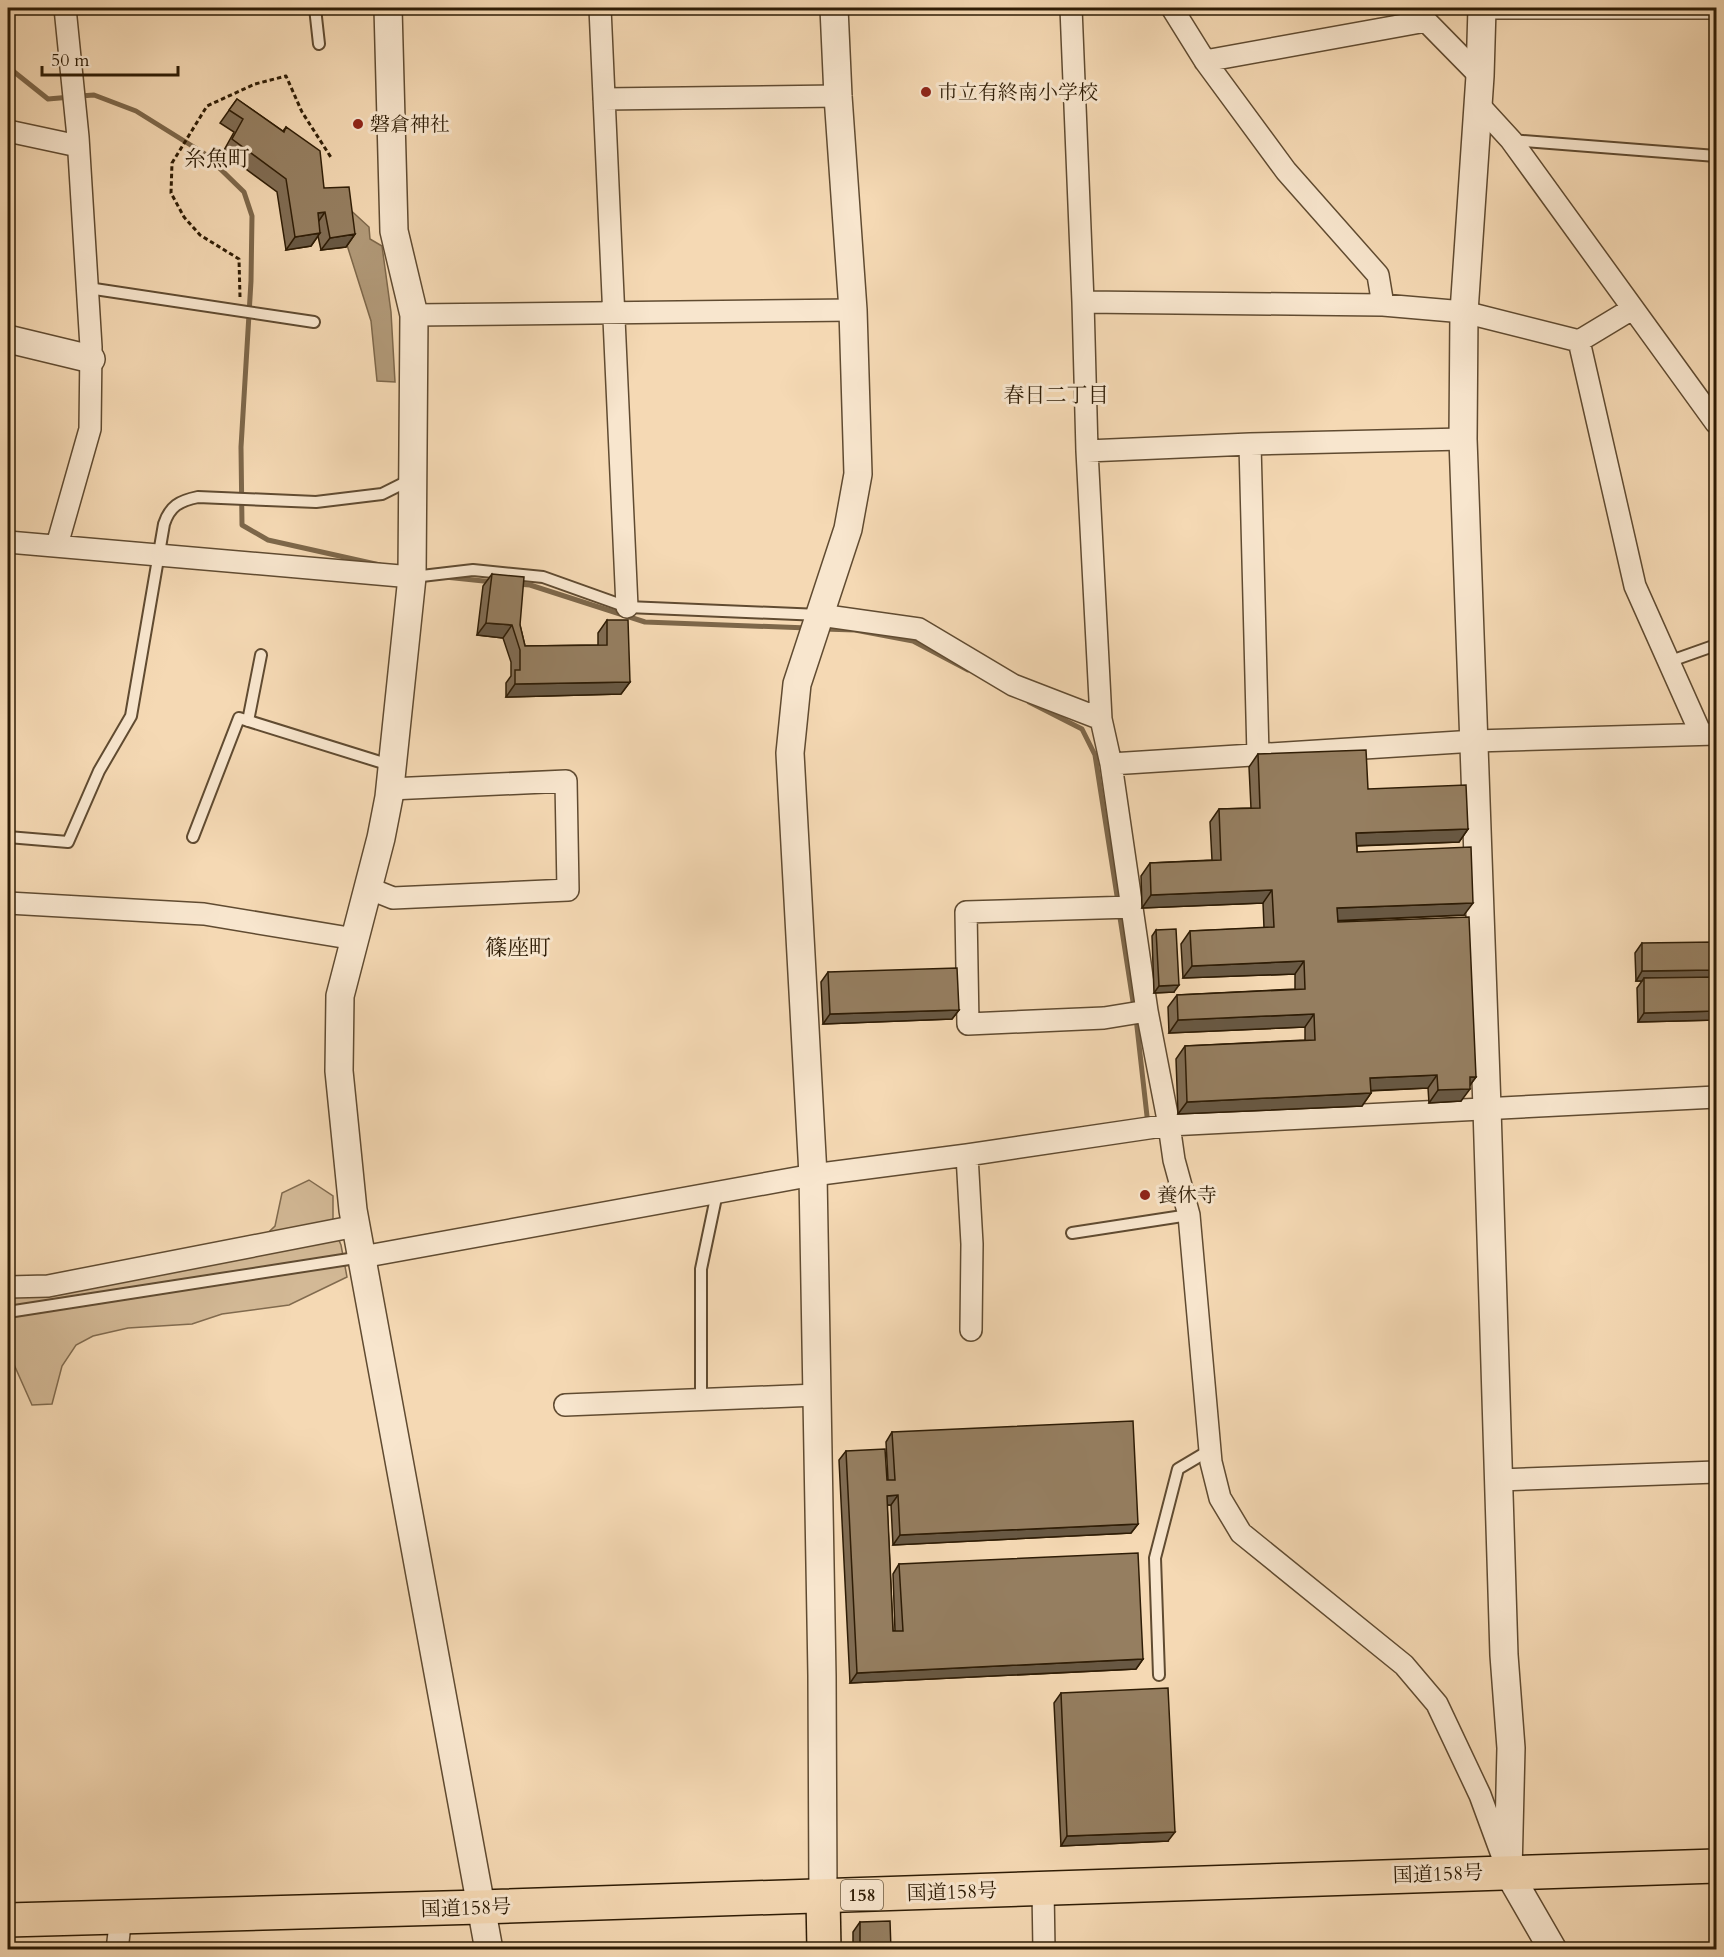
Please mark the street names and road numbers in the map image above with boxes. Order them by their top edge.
street label: 国道158号 [1392,1859,1484,1889]
street label: 国道158号 [906,1877,998,1907]
road number: 158 [841,1880,883,1910]
street label: 国道158号 [420,1893,512,1923]

